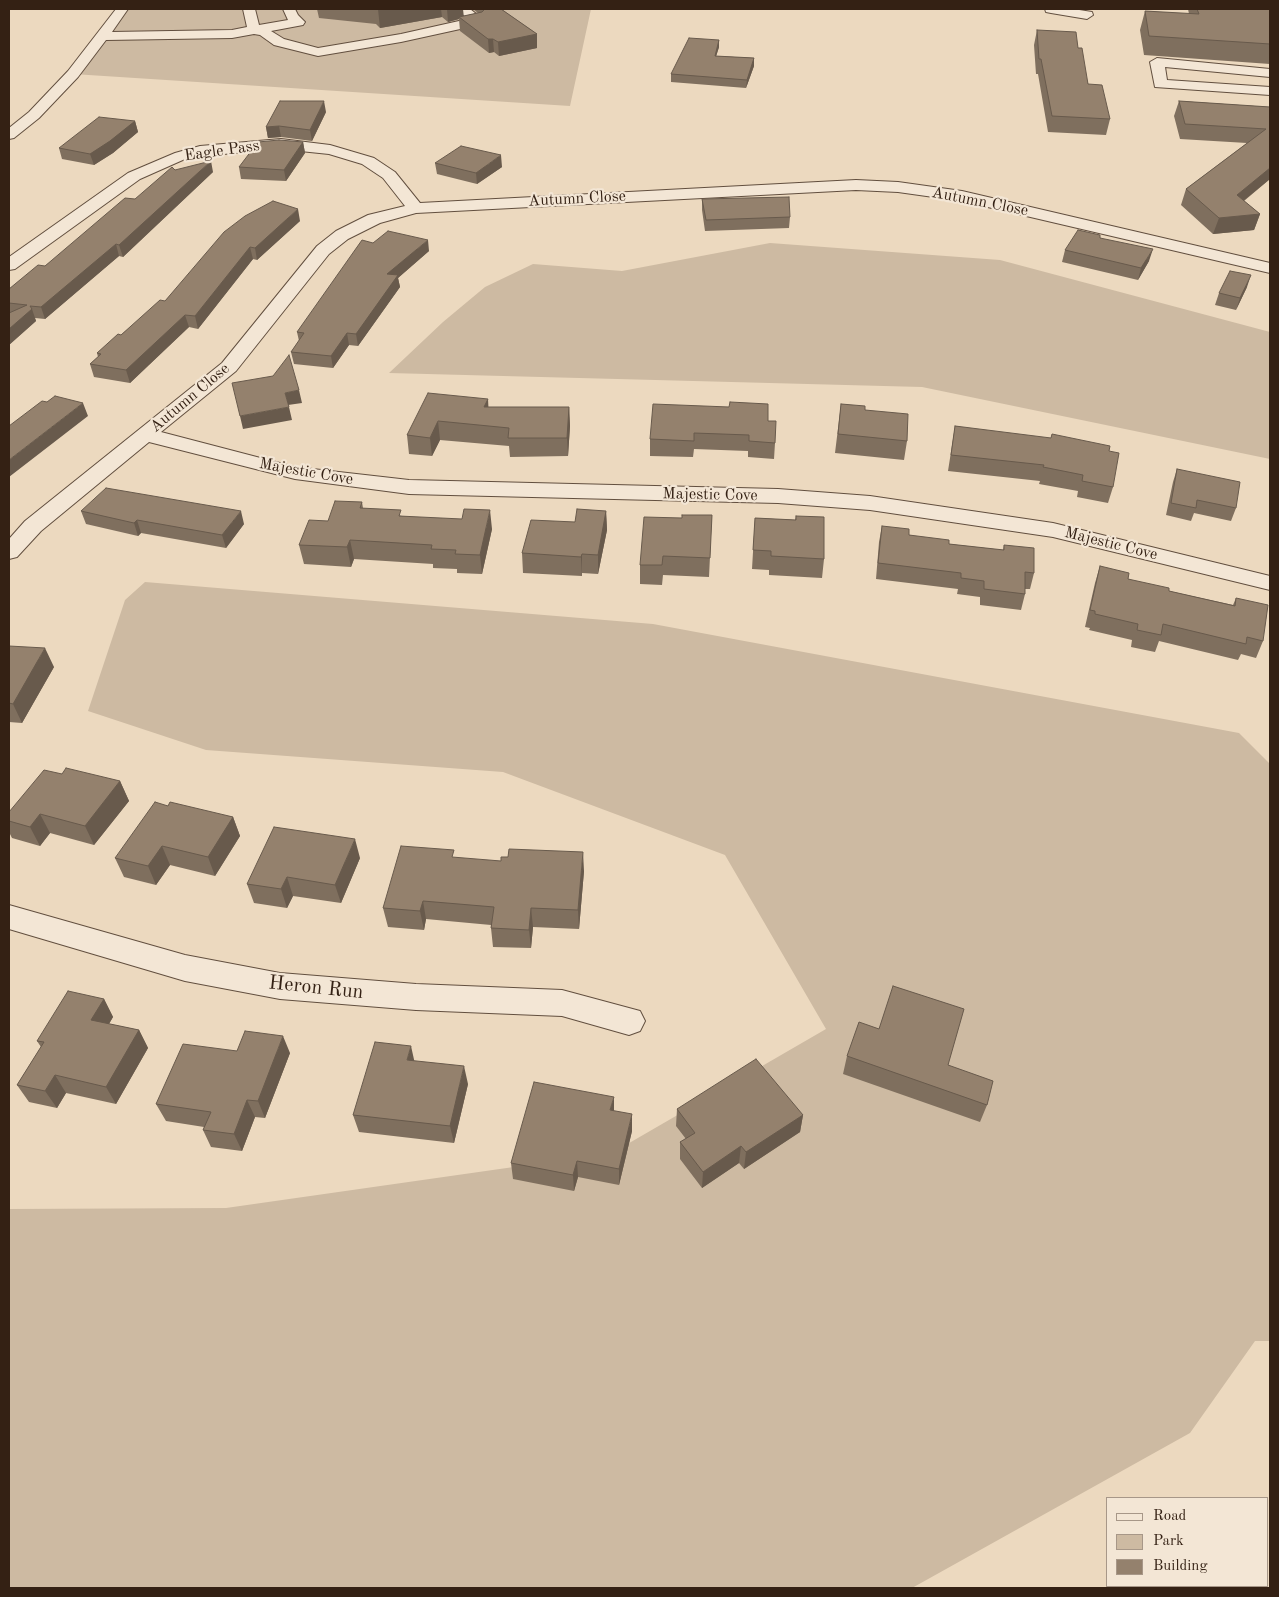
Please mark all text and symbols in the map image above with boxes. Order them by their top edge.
street label: Eagle Pass [183,136,261,166]
street label: Autumn Close [930,183,1030,221]
street label: Autumn Close [528,187,626,211]
street label: Autumn Close [146,359,234,437]
street label: Majestic Cove [257,454,355,490]
street label: Majestic Cove [662,485,758,505]
street label: Majestic Cove [1063,523,1159,565]
street label: Heron Run [267,971,365,1005]
legend [1106,1497,1269,1587]
text: Road [1153,1509,1186,1524]
text: Park [1153,1534,1184,1549]
text: Building [1153,1559,1208,1574]

